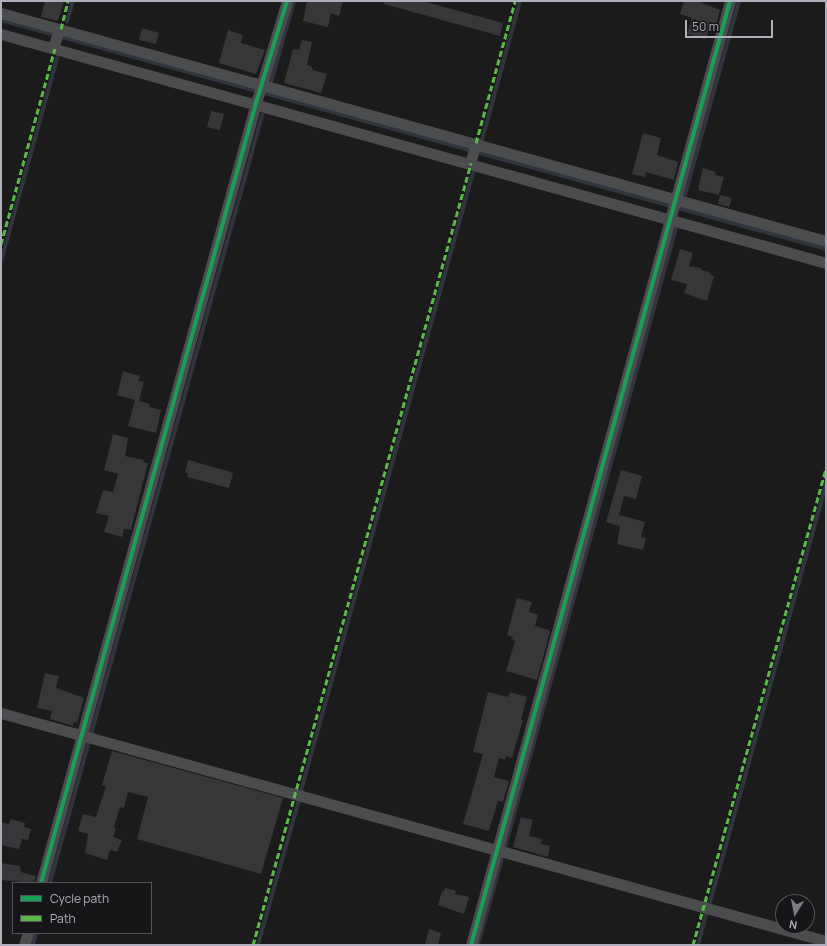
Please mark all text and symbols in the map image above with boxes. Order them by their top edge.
scale bar [687,12,775,38]
text: 50 m [692,18,719,35]
legend [12,882,152,934]
text: Cycle path [50,890,109,907]
north arrow [775,894,815,934]
text: Path [50,910,76,927]
text: N [788,917,798,933]

